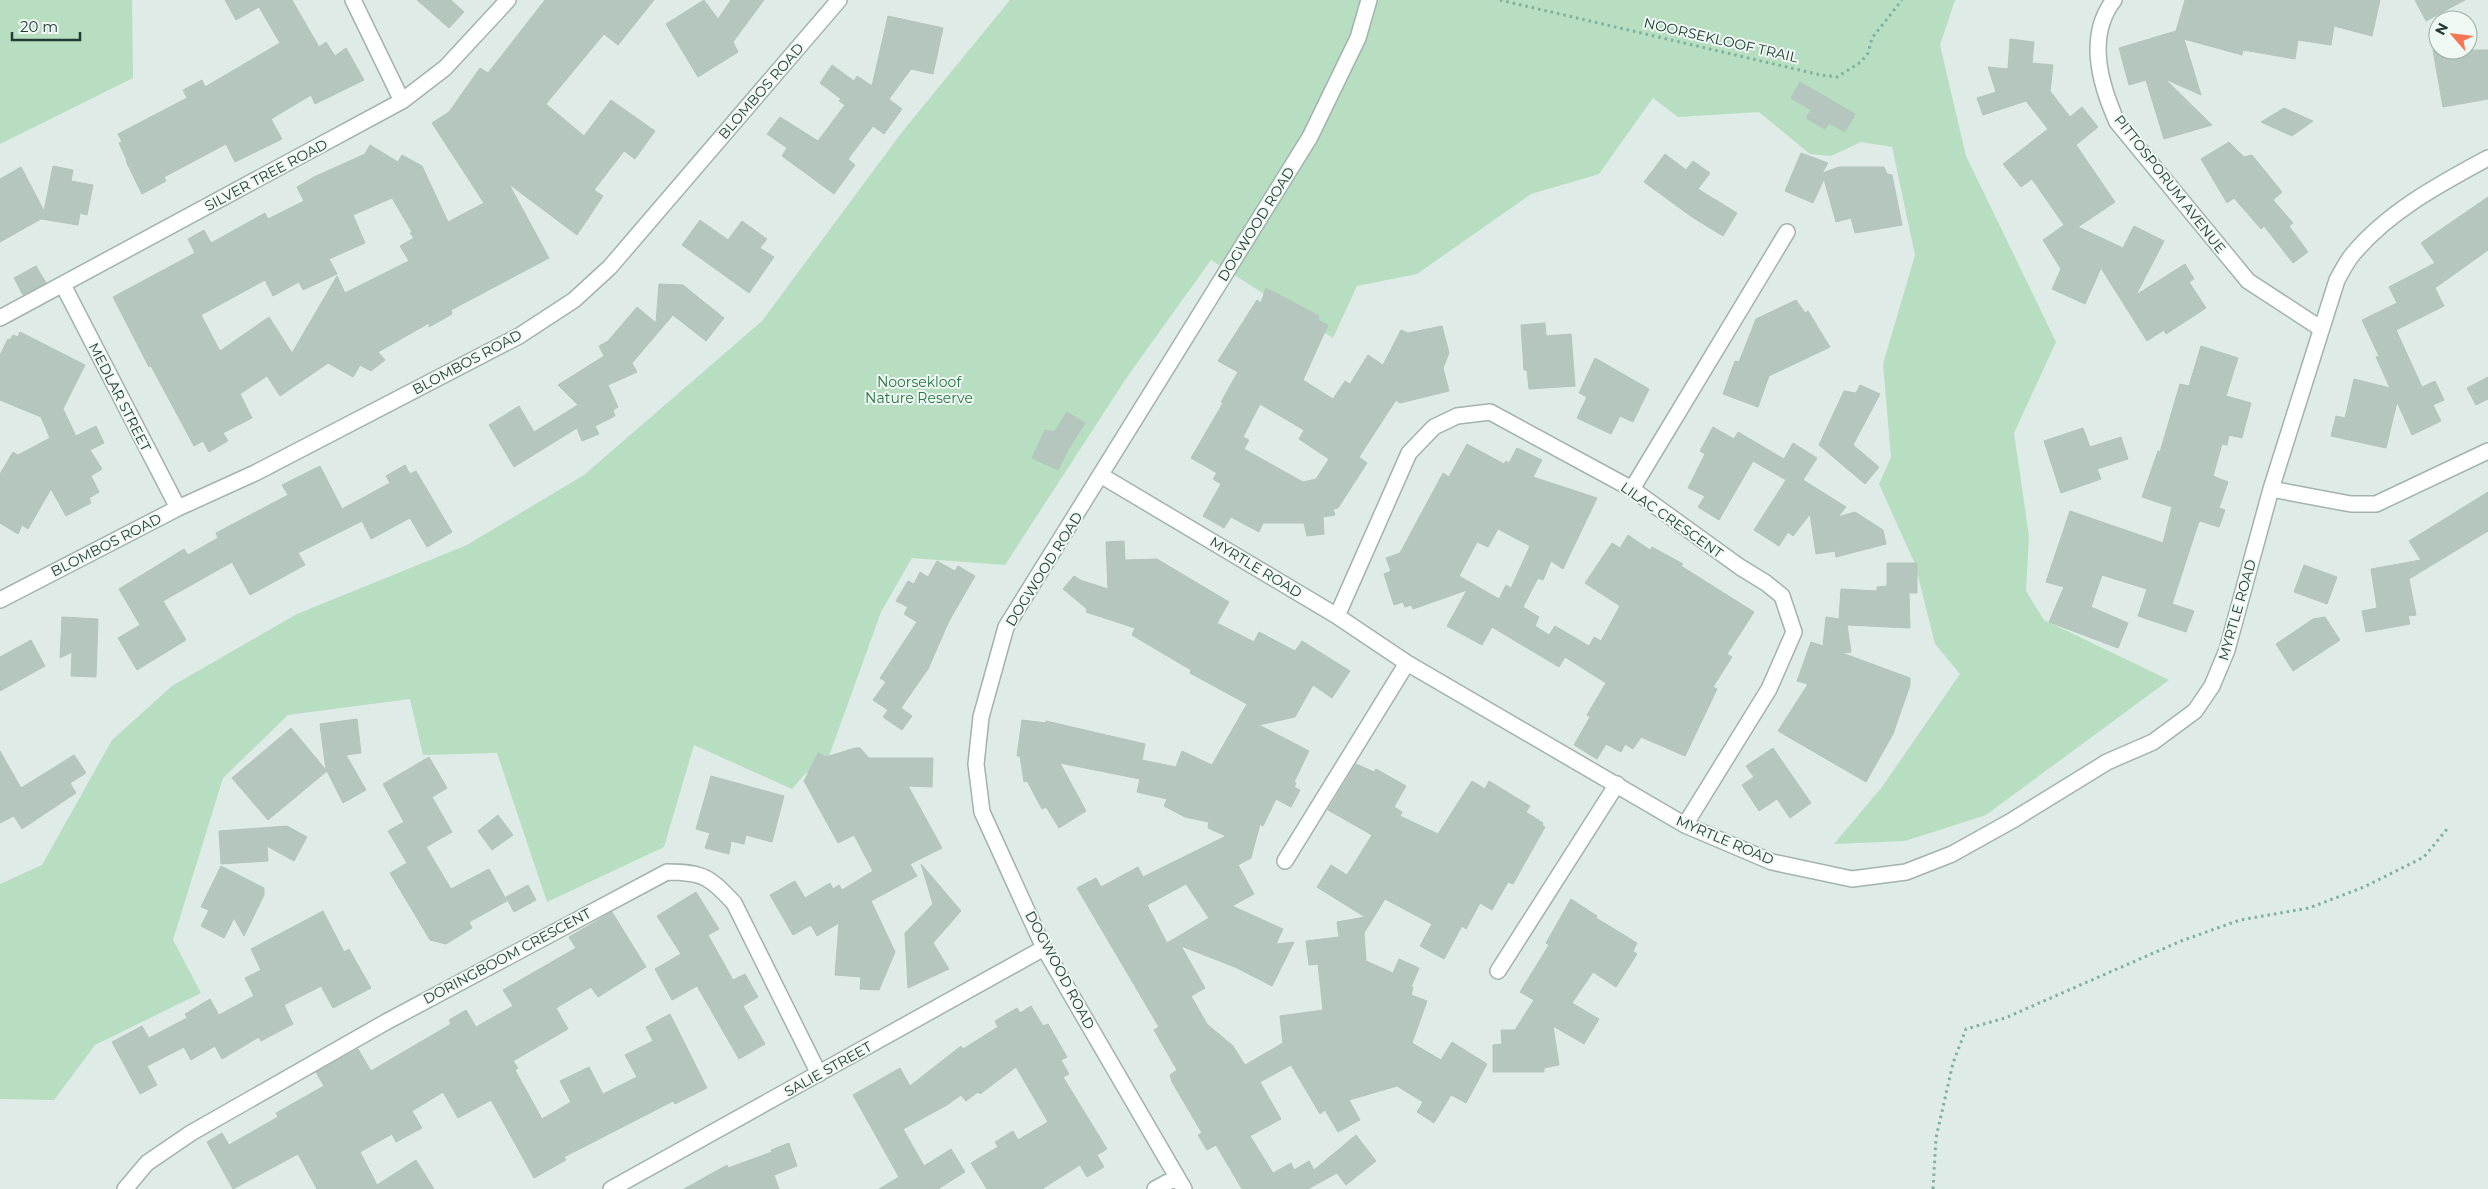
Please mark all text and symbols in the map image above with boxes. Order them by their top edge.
scale bar [12,10,80,42]
north arrow [2428,10,2478,60]
street label: NOORSEKLOOF TRAIL [1642,13,1801,67]
text: 20 m [20,17,58,36]
text: N [2431,20,2452,38]
street label: BLOMBOS ROAD [714,39,808,143]
street label: PITTOSPORUM AVENUE [2110,111,2230,257]
street label: SILVER TREE ROAD [201,135,331,215]
street label: DOGWOOD ROAD [1214,163,1298,285]
street label: BLOMBOS ROAD [409,326,525,398]
street label: MEDLAR STREET [85,340,155,454]
park label: Noorsekloof Nature Reserve [865,373,973,407]
street label: LILAC CRESCENT [1617,478,1727,562]
street label: DOGWOOD ROAD [1002,508,1086,630]
street label: BLOMBOS ROAD [48,509,164,581]
street label: MYRTLE ROAD [1207,532,1305,602]
street label: MYRTLE ROAD [2214,557,2260,663]
street label: MYRTLE ROAD [1673,811,1777,869]
street label: DORINGBOOM CRESCENT [420,904,594,1008]
street label: DOGWOOD ROAD [1021,908,1099,1032]
street label: SALIE STREET [781,1037,875,1101]

